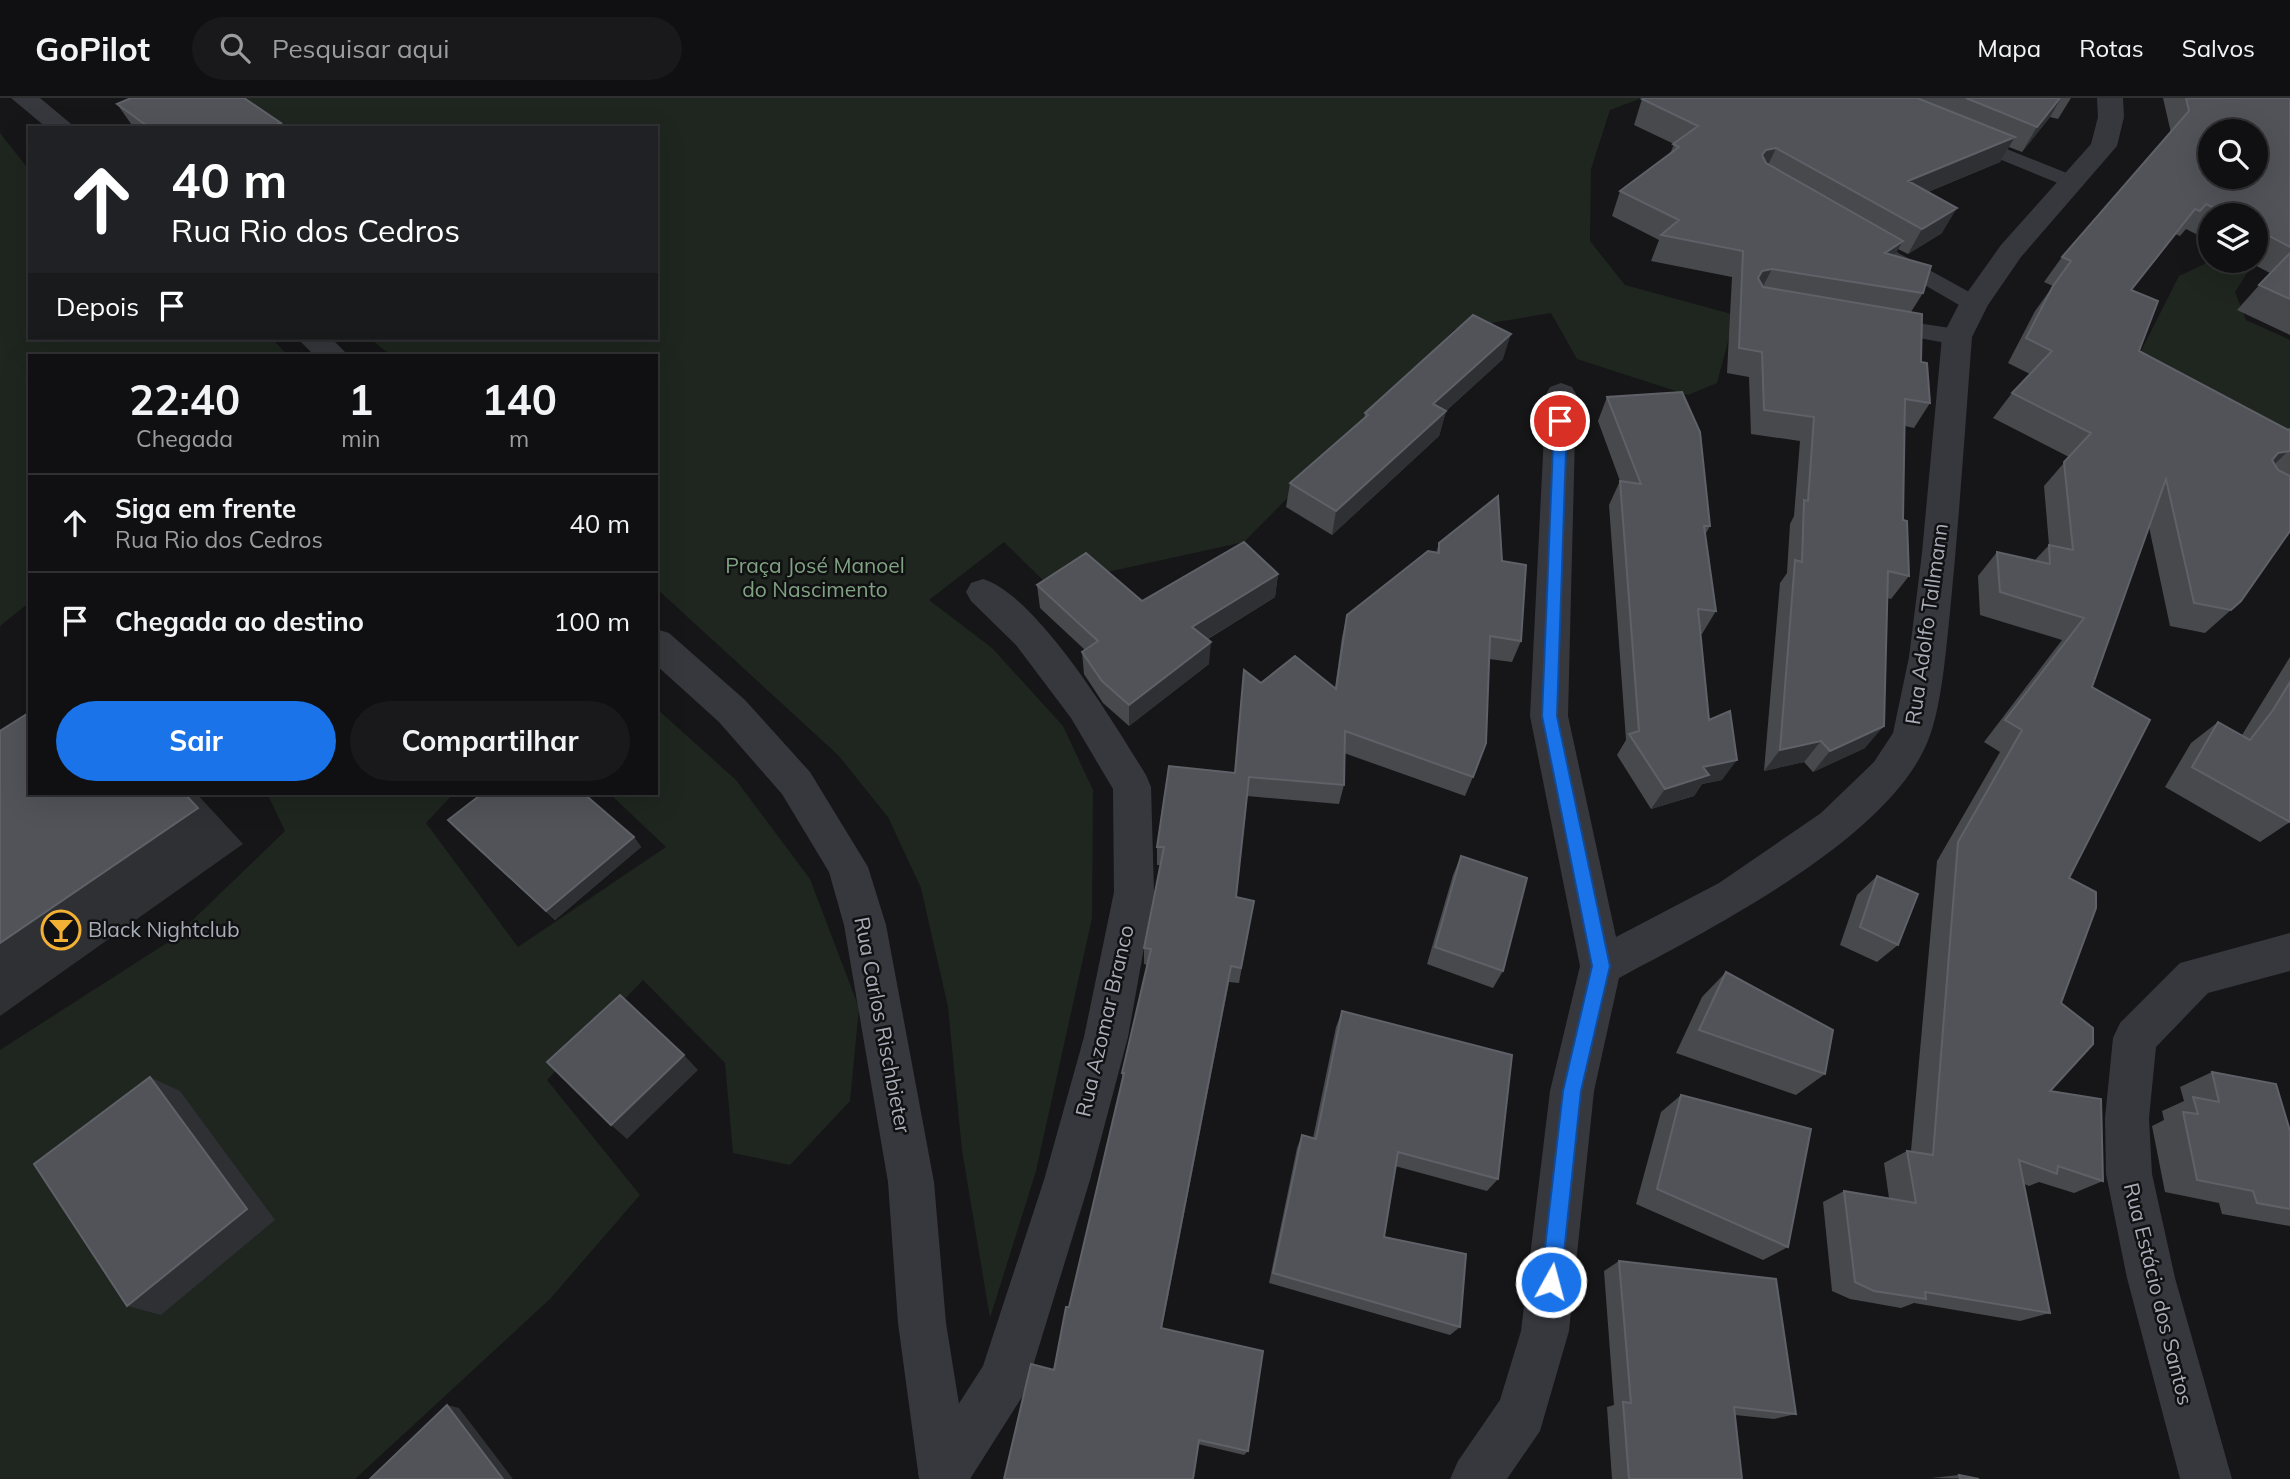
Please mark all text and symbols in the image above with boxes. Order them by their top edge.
search box [192,17,682,80]
text: GoPilot [35,28,150,69]
icon: search [216,29,254,67]
text: Pesquisar aqui [272,32,449,65]
text: Mapa [1977,33,2041,63]
text: Rotas [2079,33,2144,63]
text: Salvos [2182,33,2255,63]
map controls [2198,119,2268,273]
button: search [2198,119,2268,189]
text: 40 m [171,149,287,210]
icon: ahead [56,154,147,245]
button: layers [2198,203,2268,273]
text: Rua Rio dos Cedros [171,210,460,250]
icon: arrive [153,287,191,325]
text: Depois [56,290,139,323]
text: 22:40 [129,373,240,426]
text: 1 [348,373,373,426]
text: 140 [481,373,557,426]
pin [1530,391,1590,451]
icon: arrive [1541,402,1579,440]
text: Chegada [136,424,233,453]
text: min [341,424,380,453]
text: m [509,424,529,453]
text: Siga em frente [115,492,296,525]
icon: ahead [56,504,94,542]
text: 40 m [569,507,630,540]
street label: Rua Adolfo Tallmann [1899,521,1953,726]
text: Rua Rio dos Cedros [115,525,323,554]
park label: Praça José Manoel do Nascimento [725,552,905,602]
icon: arrive [56,602,94,640]
text: Chegada ao destino [115,605,364,638]
text: 100 m [554,605,630,638]
button: Sair [56,701,336,781]
button: Compartilhar [350,701,630,781]
bar icon: Black Nightclub [40,909,82,951]
street label: Rua Carlos Rischbieter [849,914,917,1136]
place label: Black Nightclub [88,916,240,942]
street label: Rua Azomar Branco [1069,922,1139,1119]
street label: Rua Estácio dos Santos [2119,1180,2199,1408]
position arrow [1514,1245,1588,1319]

